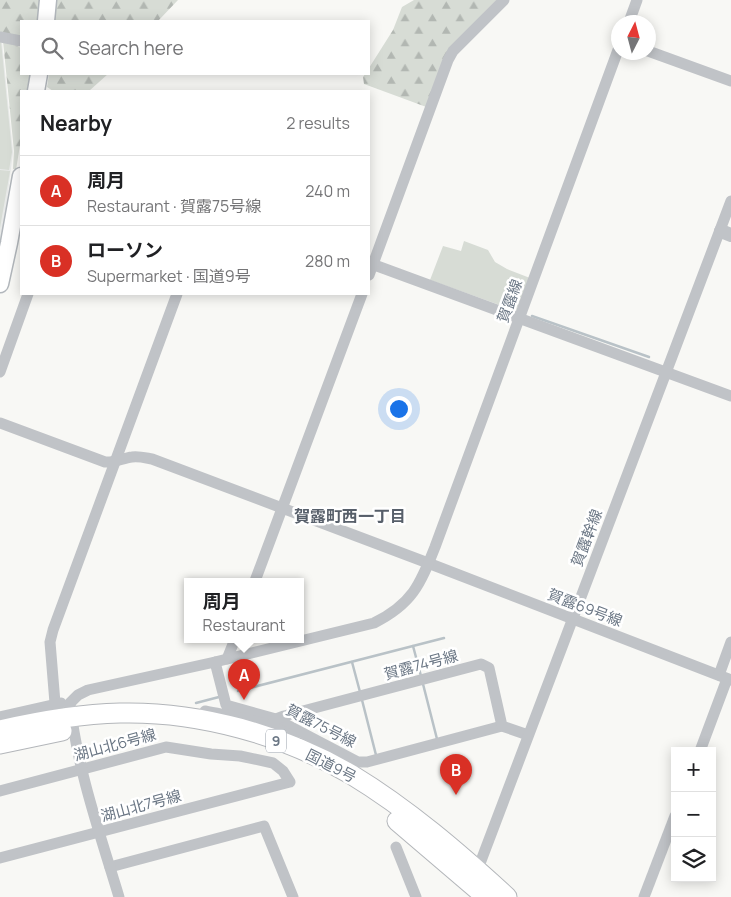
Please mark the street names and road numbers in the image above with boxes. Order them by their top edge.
street label: 賀露線 [492,276,527,326]
street label: 賀露幹線 [566,506,607,570]
street label: 賀露69号線 [545,584,626,631]
street label: 賀露74号線 [382,645,460,684]
street label: 賀露75号線 [283,699,360,752]
street label: 湖山北6号線 [71,723,158,766]
road number: 9 [266,729,286,752]
street label: 国道9号 [302,744,360,787]
street label: 湖山北7号線 [98,785,183,826]

